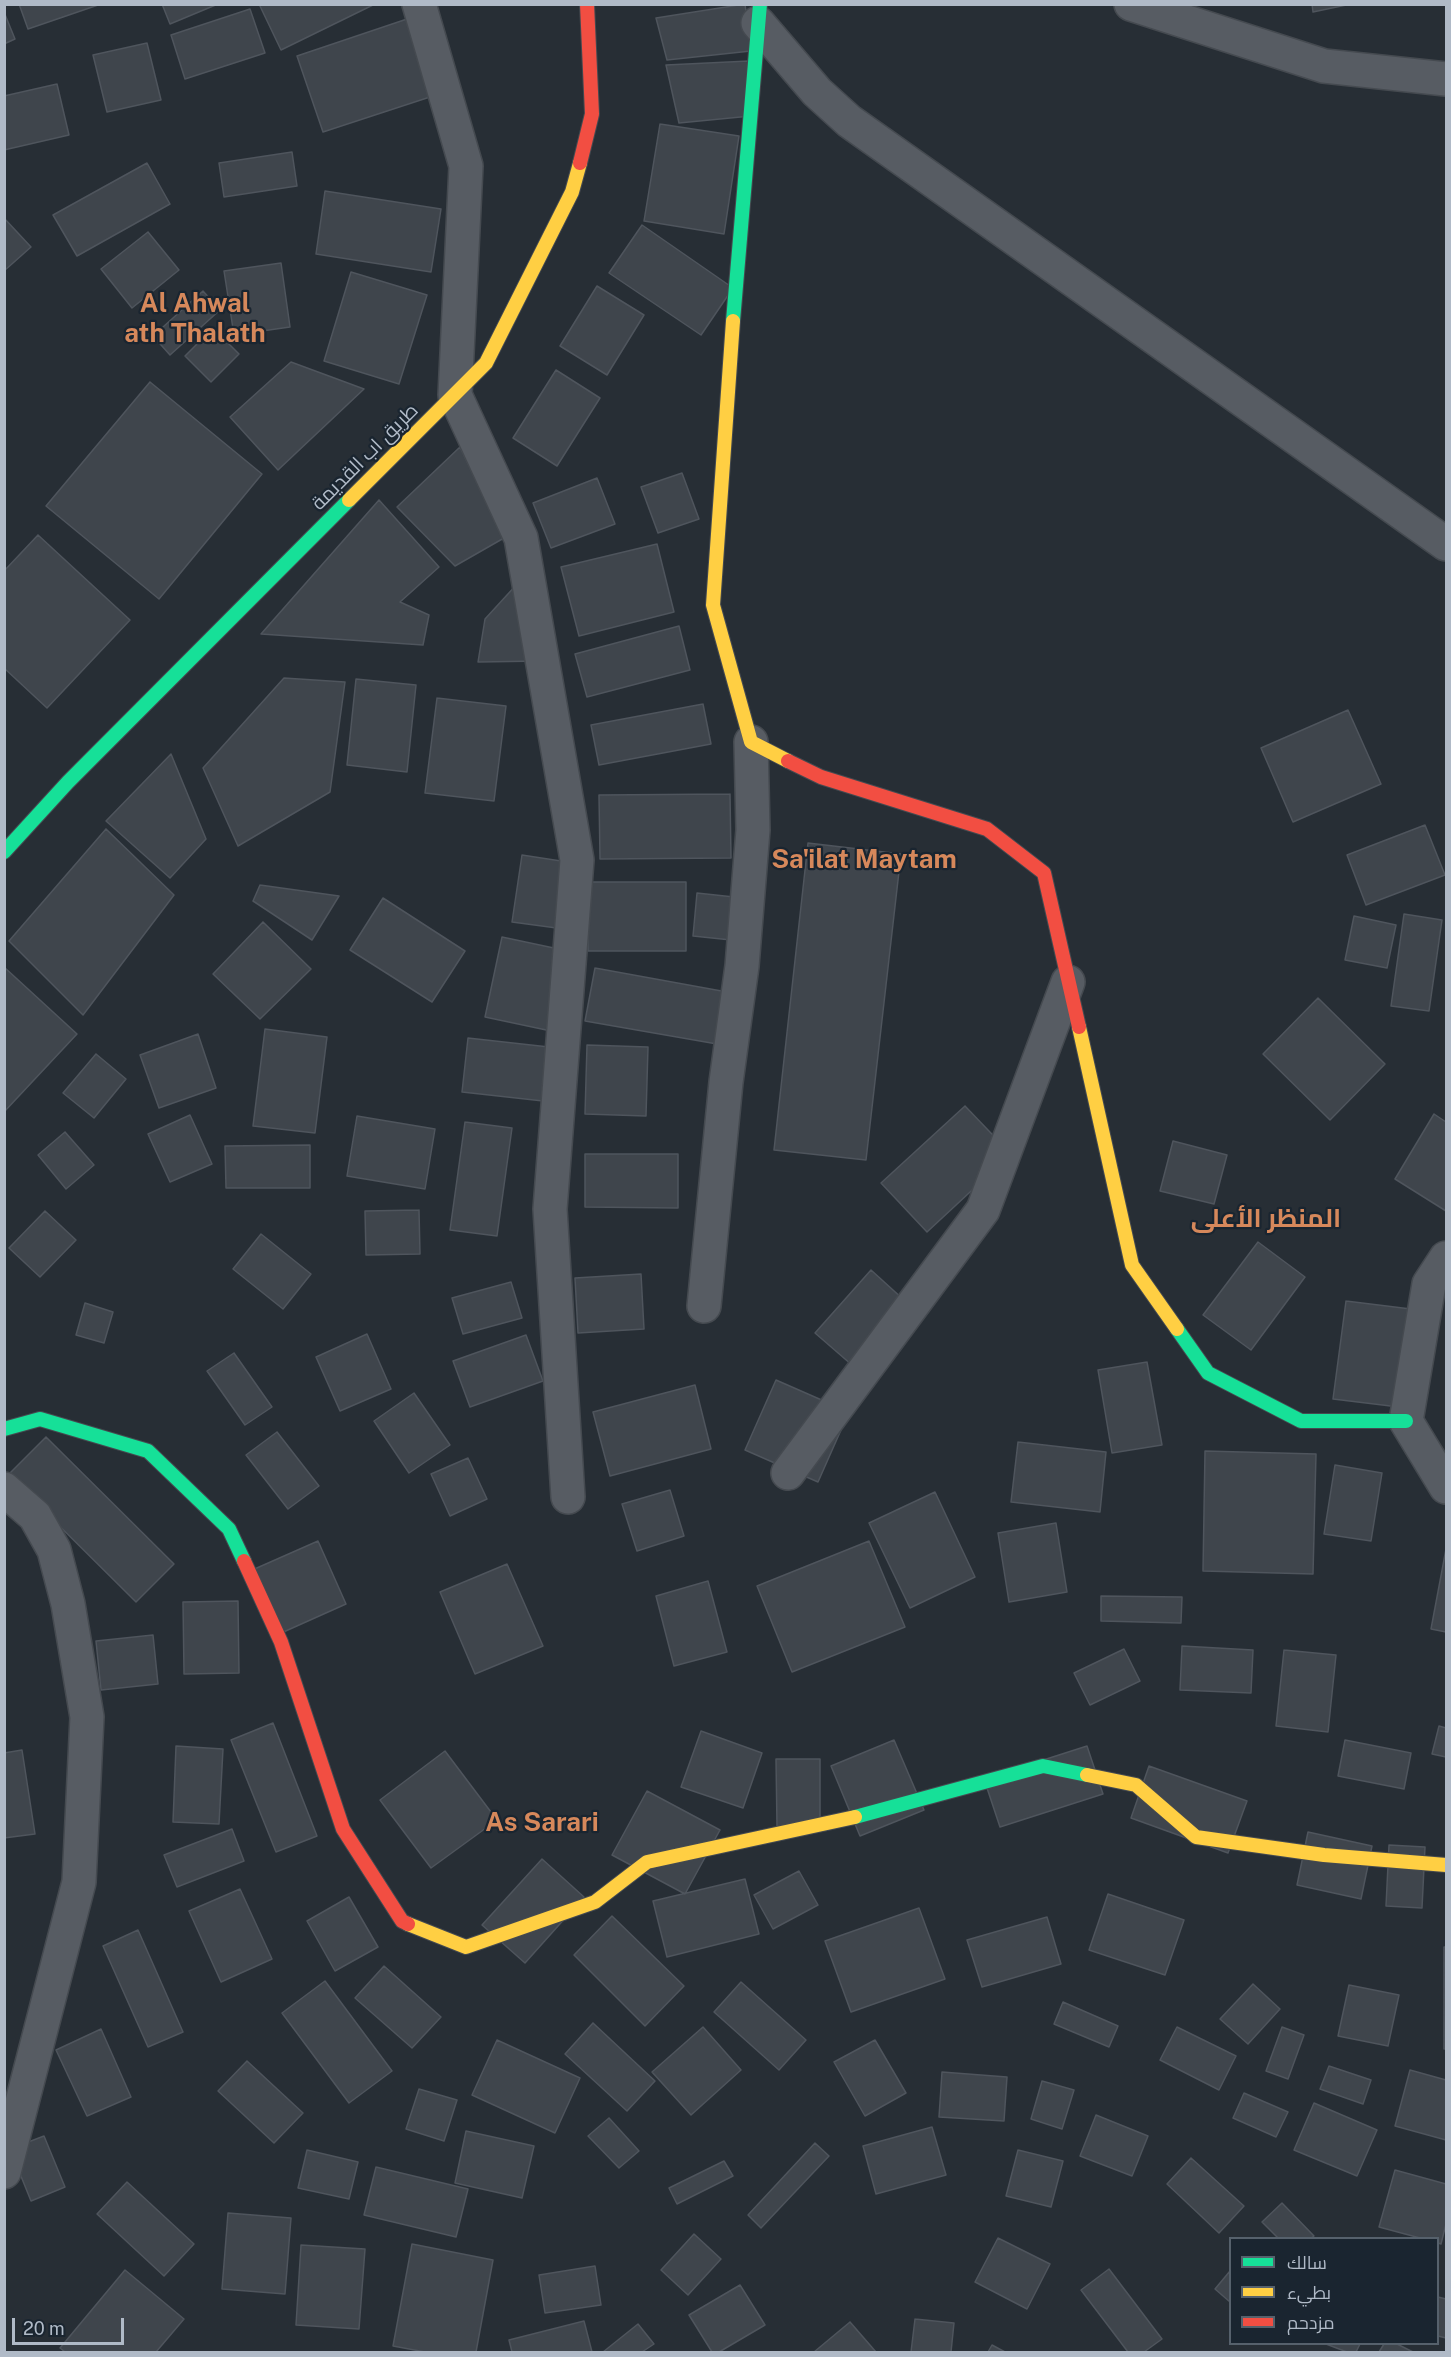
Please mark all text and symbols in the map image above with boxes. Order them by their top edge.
district label: Al Ahwal ath Thalath [124,288,266,350]
street label: طريق اب القديمة [307,399,423,515]
district label: Sa'ilat Maytam [771,844,957,876]
district label: المنظر الأعلى [1191,1203,1341,1235]
district label: As Sarari [485,1807,599,1839]
legend [1229,2237,1439,2345]
text: سالك [1287,2252,1327,2273]
text: بطيء [1287,2282,1331,2303]
scale bar [15,2306,128,2344]
text: مزدحم [1287,2312,1335,2333]
text: 20 m [23,2318,65,2339]

